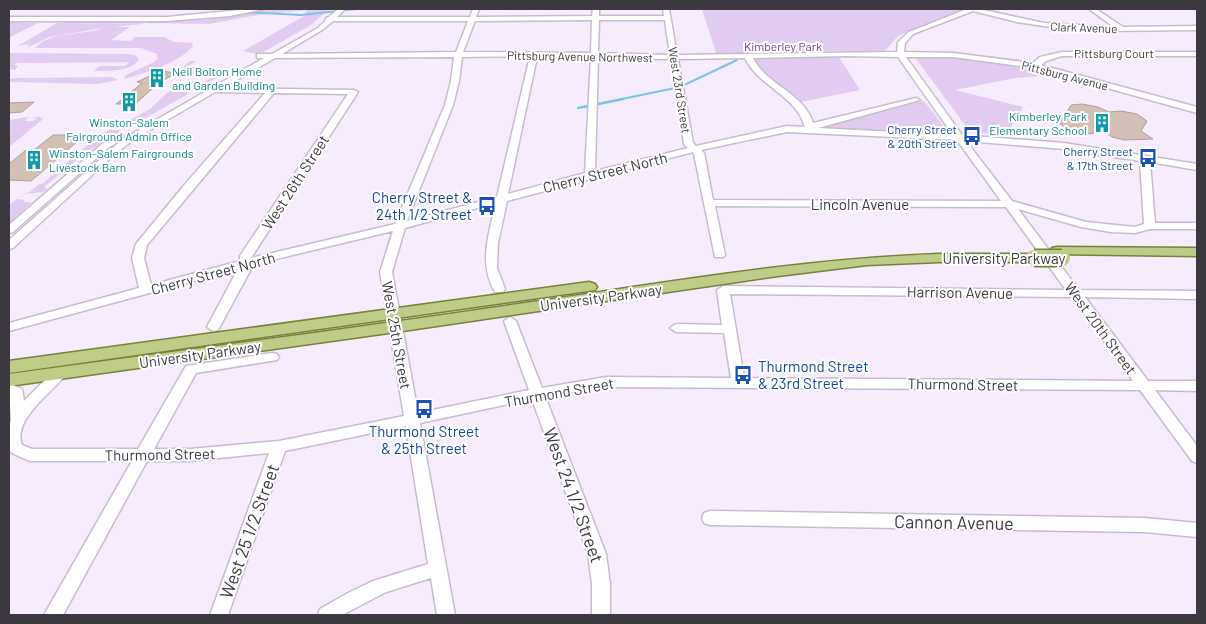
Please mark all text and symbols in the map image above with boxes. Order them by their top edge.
street label: Clark Avenue [1050,19,1118,35]
park label: Kimberley Park [744,39,822,53]
street label: West 23rd Street [666,46,694,134]
street label: Pittsburg Court [1074,46,1154,60]
street label: Pittsburg Avenue Northwest [507,48,653,64]
street label: Pittsburg Avenue [1020,57,1110,93]
place label: Neil Bolton Home and Garden Building [172,64,275,92]
building icon: Neil Bolton Home and Garden Building [146,67,168,89]
building icon: Winston-Salem Fairground Admin Office [118,91,140,113]
place label: Kimberley Park Elementary School [989,109,1087,137]
building icon: Kimberley Park Elementary School [1091,112,1113,134]
place label: Winston-Salem Fairground Admin Office [66,115,192,143]
place label: Cherry Street & 20th Street [887,122,957,150]
bus stop icon: Cherry Street & 20th Street [961,125,983,147]
street label: West 26th Street [258,131,332,233]
place label: Cherry Street & 17th Street [1063,144,1133,172]
place label: Winston-Salem Fairgrounds Livestock Barn [49,146,194,174]
bus stop icon: Cherry Street & 17th Street [1137,147,1159,169]
street label: Cherry Street North [541,148,669,196]
building icon: Winston-Salem Fairgrounds Livestock Barn [23,149,45,171]
place label: Cherry Street & 24th 1/2 Street [372,188,472,223]
bus stop icon: Cherry Street & 24th 1/2 Street [476,195,498,217]
street label: Lincoln Avenue [811,195,909,213]
street label: Cherry Street North [149,248,277,298]
street label: University Parkway [943,249,1066,267]
street label: West 20th Street [1061,278,1141,378]
street label: West 25th Street [379,280,415,390]
street label: University Parkway [539,280,663,314]
street label: Harrison Avenue [907,282,1013,302]
street label: University Parkway [138,337,262,371]
place label: Thurmond Street & 23rd Street [758,357,869,392]
bus stop icon: Thurmond Street & 23rd Street [732,364,754,386]
street label: Thurmond Street [503,374,615,410]
street label: Thurmond Street [907,374,1019,394]
bus stop icon: Thurmond Street & 25th Street [413,398,435,420]
place label: Thurmond Street & 25th Street [369,422,479,457]
street label: West 24 1/2 Street [539,424,609,566]
street label: Thurmond Street [104,444,216,464]
street label: West 25 1/2 Street [214,461,284,601]
street label: Cannon Avenue [894,510,1014,534]

